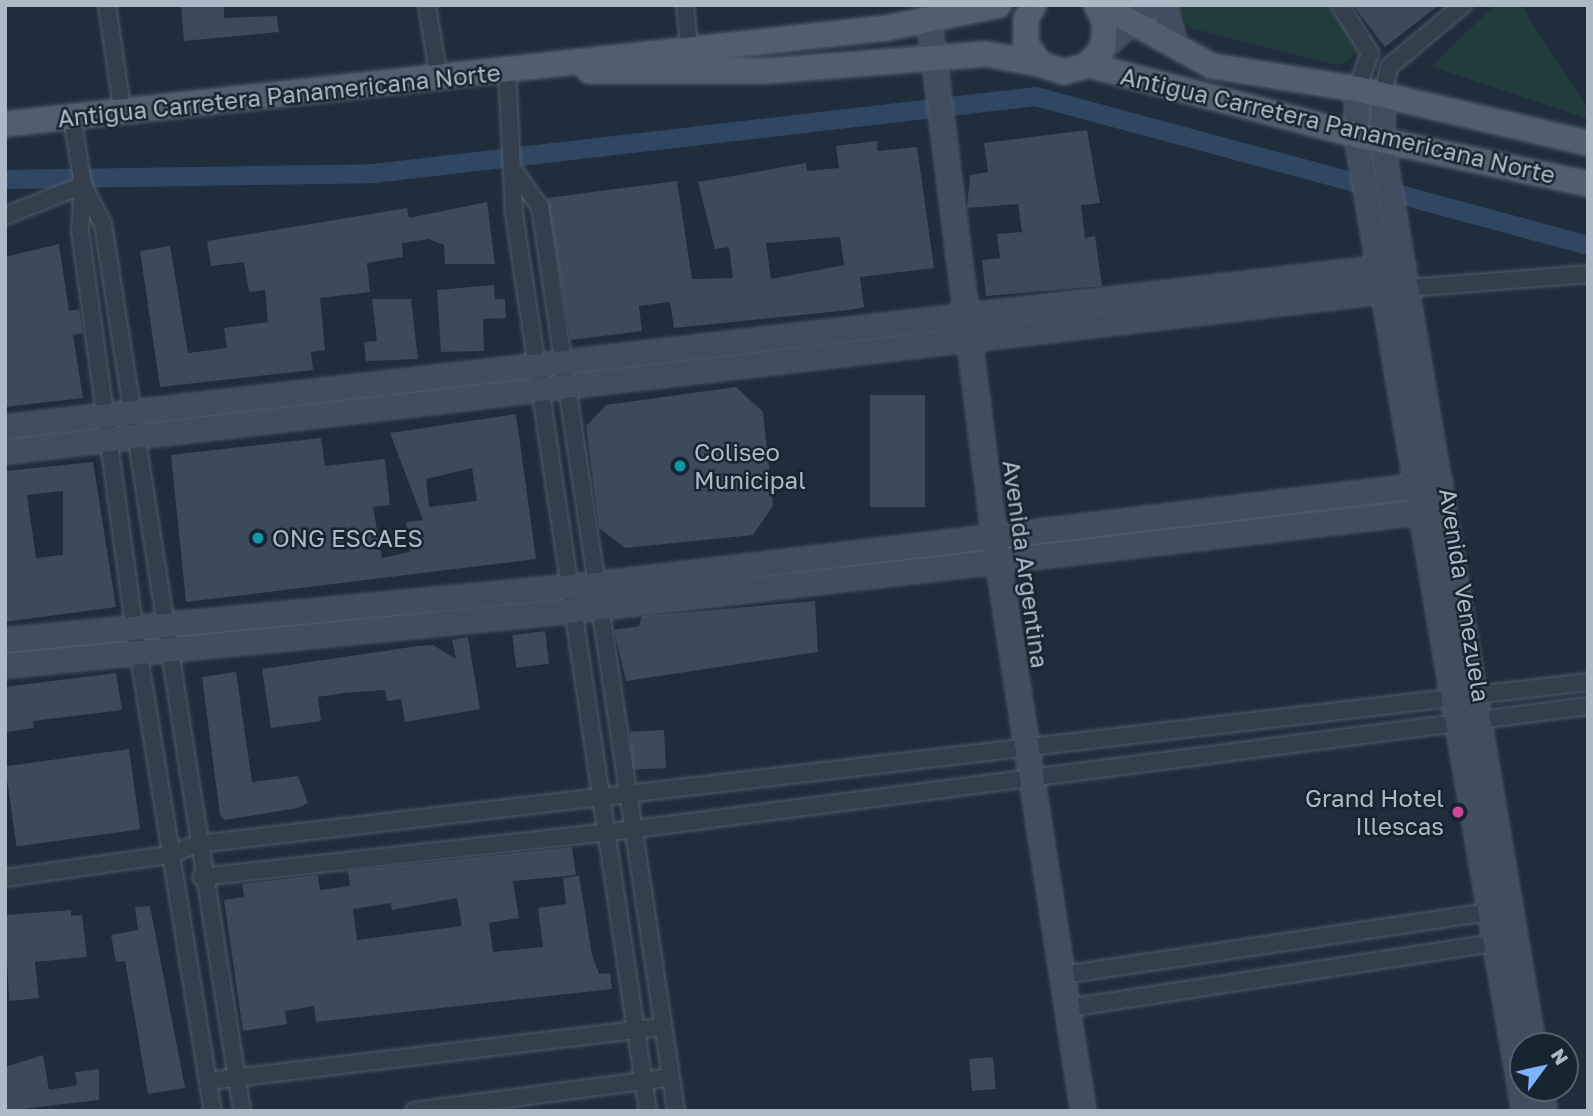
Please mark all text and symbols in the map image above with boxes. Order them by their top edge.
street label: Antigua Carretera Panamericana Norte [56,57,502,133]
street label: Antigua Carretera Panamericana Norte [1118,61,1558,189]
place label: Coliseo Municipal [694,438,806,494]
marker: Coliseo Municipal [672,458,688,474]
street label: Avenida Argentina [997,458,1055,670]
street label: Avenida Venezuela [1434,486,1496,704]
place label: ONG ESCAES [272,524,423,552]
marker: ONG ESCAES [250,530,266,546]
place label: Grand Hotel Illescas [1305,784,1444,840]
marker: Grand Hotel Illescas [1450,804,1466,820]
north arrow [1509,1032,1579,1102]
text: N [1547,1044,1574,1069]

